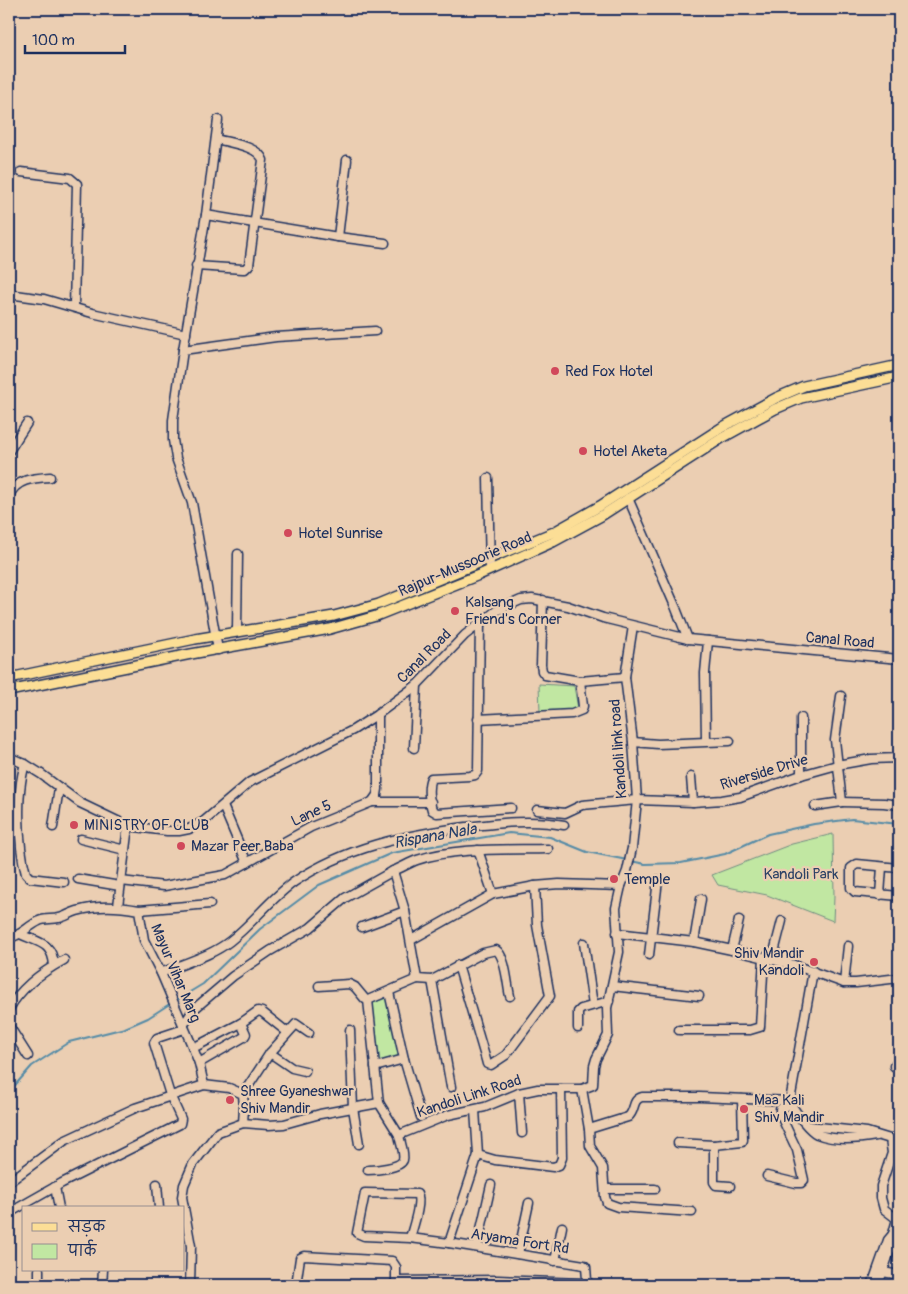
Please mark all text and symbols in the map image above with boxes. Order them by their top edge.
scale bar [25,22,125,54]
text: 100 m [32,31,75,50]
place label: Red Fox Hotel [565,362,653,381]
marker: Red Fox Hotel [549,365,561,377]
place label: Hotel Aketa [593,442,667,461]
marker: Hotel Aketa [577,445,589,457]
place label: Hotel Sunrise [298,524,383,543]
marker: Hotel Sunrise [282,527,294,539]
street label: Rajpur-Mussoorie Road [396,528,535,601]
place label: Kalsang Friend's Corner [465,593,562,629]
marker: Kalsang Friend's Corner [449,605,461,617]
street label: Canal Road [393,625,456,688]
street label: Canal Road [805,628,875,653]
street label: Kandoli link road [606,698,631,800]
street label: Riverside Drive [718,750,811,795]
street label: Lane 5 [288,796,334,831]
place label: MINISTRY OF CLUB [84,816,209,835]
marker: MINISTRY OF CLUB [68,819,80,831]
water label: Rispana Nala [392,819,479,853]
place label: Mazar Peer Baba [191,837,294,856]
marker: Mazar Peer Baba [175,840,187,852]
park label: Kandoli Park [764,865,839,884]
place label: Temple [624,870,671,889]
marker: Temple [608,873,620,885]
street label: Mayur Vihar Marg [146,921,205,1025]
place label: Shiv Mandir Kandoli [734,944,805,980]
marker: Shiv Mandir Kandoli [808,956,820,968]
street label: Kandoli Link Road [415,1071,524,1122]
place label: Shree Gyaneshwar Shiv Mandir [240,1082,354,1118]
place label: Maa Kali Shiv Mandir [754,1091,825,1127]
marker: Shree Gyaneshwar Shiv Mandir [224,1094,236,1106]
marker: Maa Kali Shiv Mandir [738,1103,750,1115]
legend [22,1206,185,1272]
text: सड़क [67,1218,106,1237]
street label: Aryama Fort Rd [470,1224,570,1259]
text: पार्क [67,1239,98,1261]

